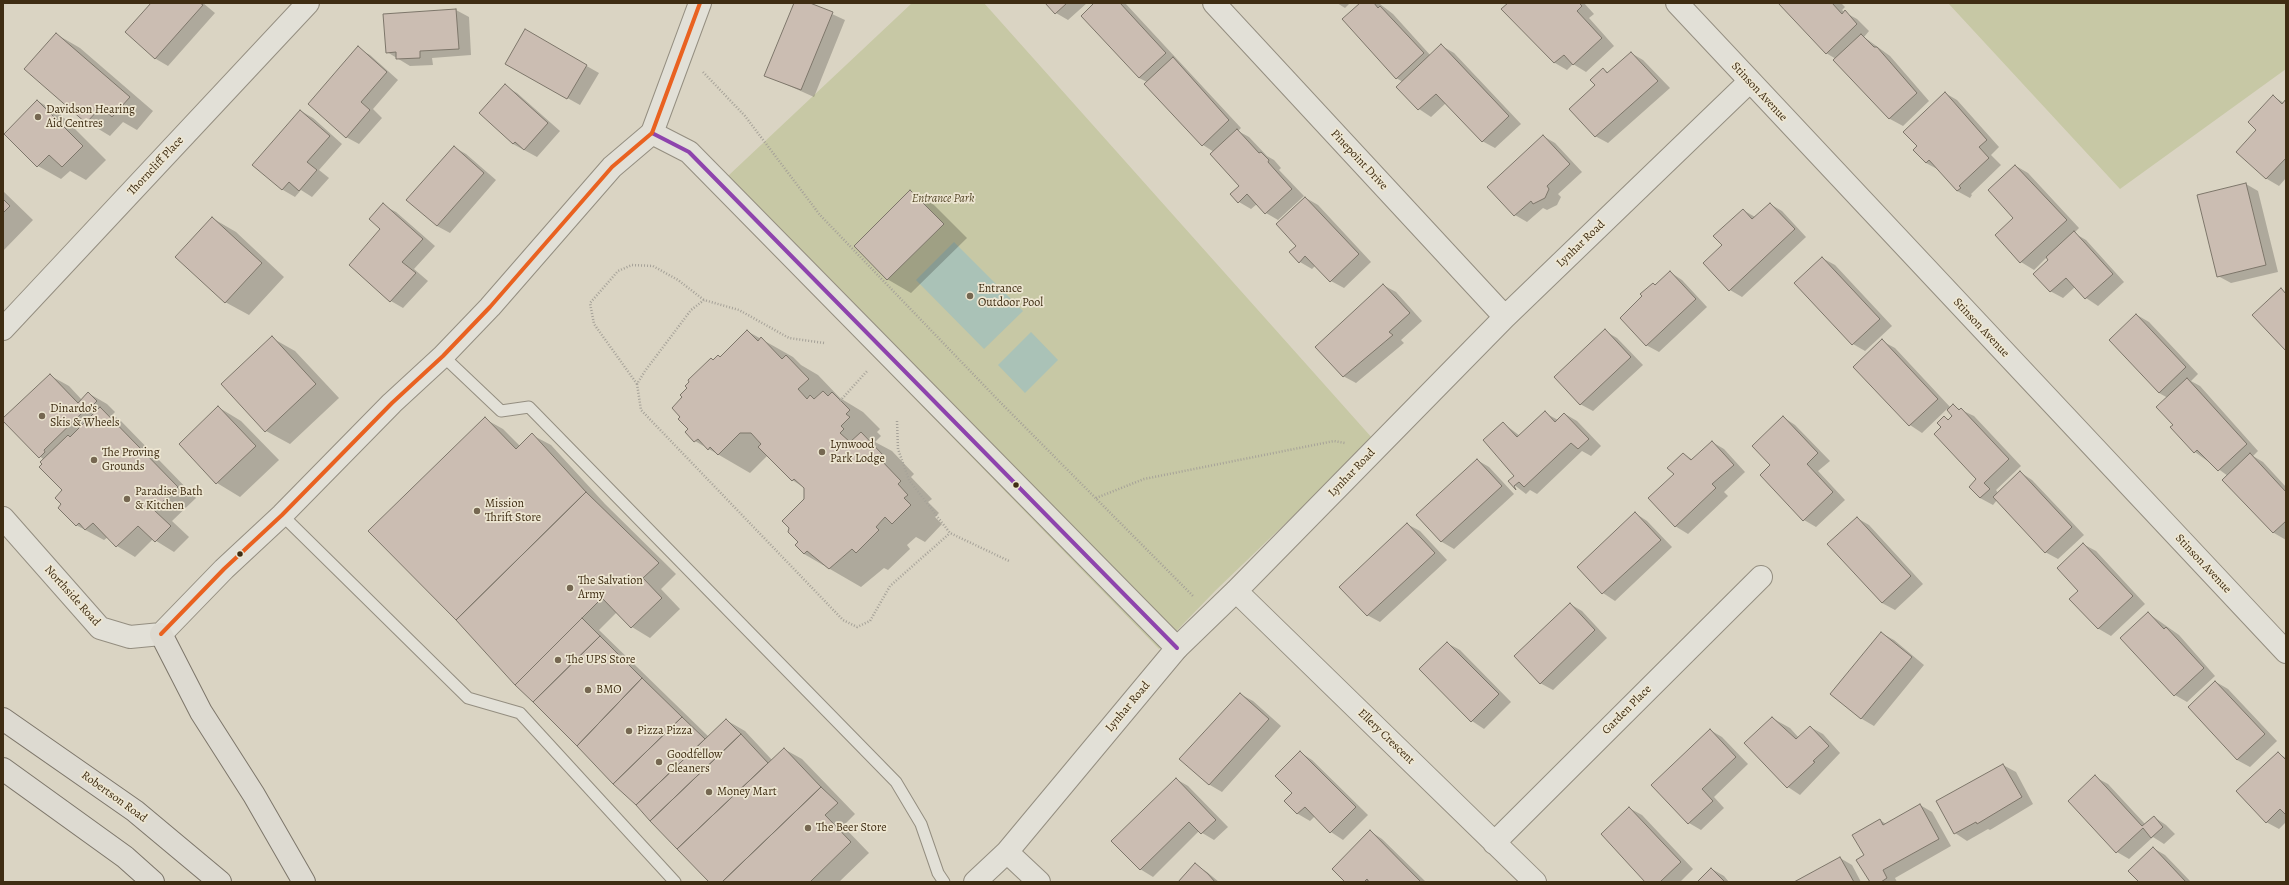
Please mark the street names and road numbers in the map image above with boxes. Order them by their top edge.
street label: Stinson Avenue [1728,59,1790,125]
street label: Pinepoint Drive [1327,127,1391,193]
street label: Thorncliff Place [125,133,187,199]
street label: Lynhar Road [1554,217,1608,271]
street label: Stinson Avenue [1950,295,2012,361]
street label: Lynhar Road [1325,446,1379,500]
street label: Stinson Avenue [2172,531,2234,597]
street label: Northside Road [41,563,103,629]
street label: Lynhar Road [1103,679,1153,735]
street label: Garden Place [1599,682,1655,738]
street label: Ellery Crescent [1355,706,1417,768]
street label: Robertson Road [78,768,150,826]

